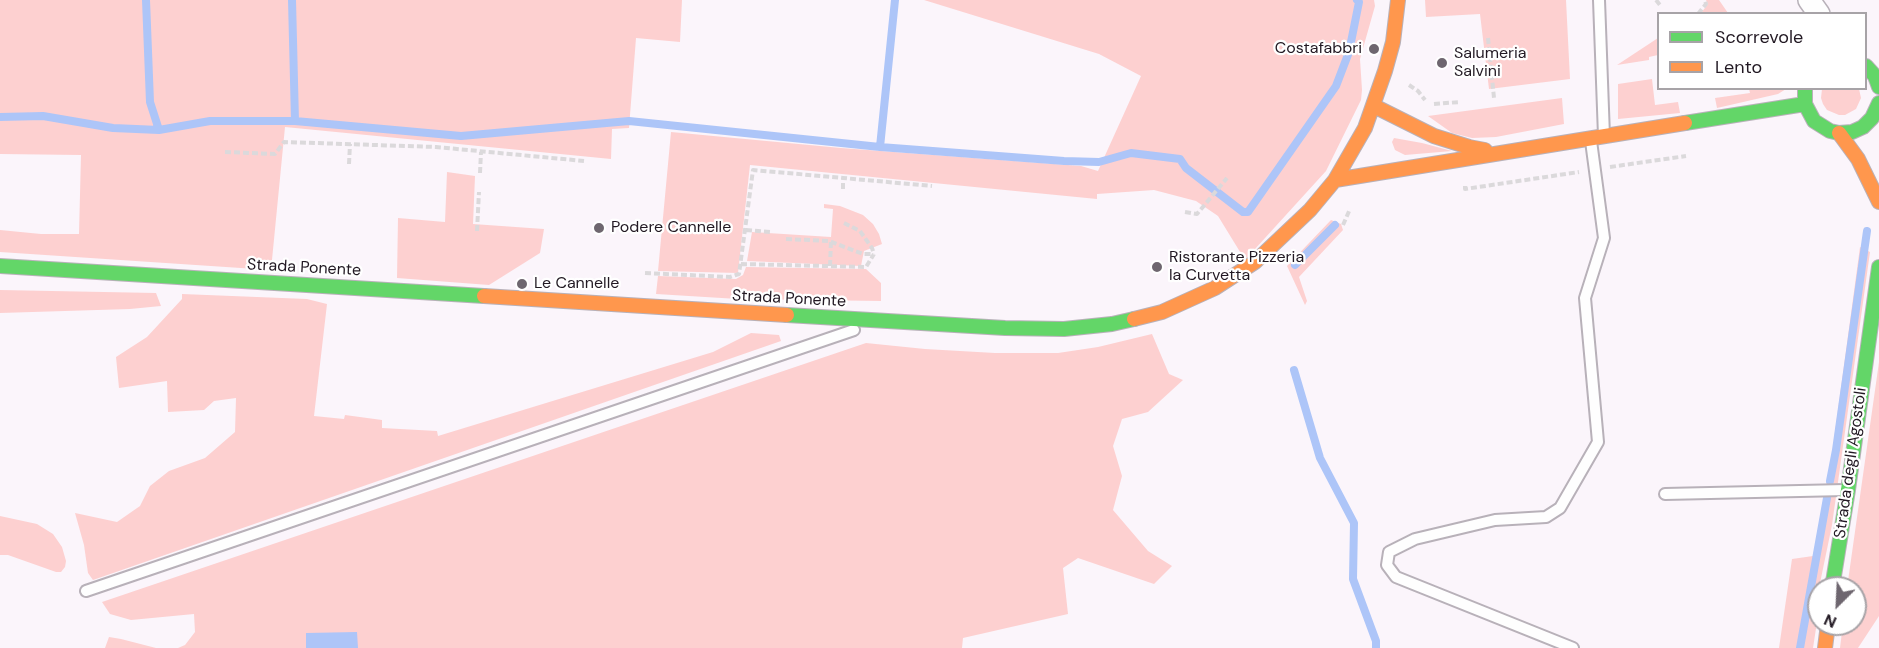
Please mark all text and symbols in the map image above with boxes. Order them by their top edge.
legend [1657,12,1867,90]
text: Scorrevole [1715,25,1803,49]
place label: Costafabbri [1275,39,1362,59]
marker: Costafabbri [1367,42,1381,56]
place label: Salumeria Salvini [1454,44,1527,82]
text: Lento [1715,55,1762,79]
marker: Salumeria Salvini [1435,56,1449,70]
place label: Podere Cannelle [611,218,731,238]
marker: Podere Cannelle [592,221,606,235]
place label: Ristorante Pizzeria la Curvetta [1169,248,1304,286]
street label: Strada Ponente [247,255,361,281]
marker: Ristorante Pizzeria la Curvetta [1150,260,1164,274]
place label: Le Cannelle [534,274,619,294]
marker: Le Cannelle [515,277,529,291]
street label: Strada Ponente [732,286,846,312]
street label: Strada degli Agostoli [1831,386,1871,540]
north arrow [1807,576,1867,636]
text: N [1821,609,1840,633]

